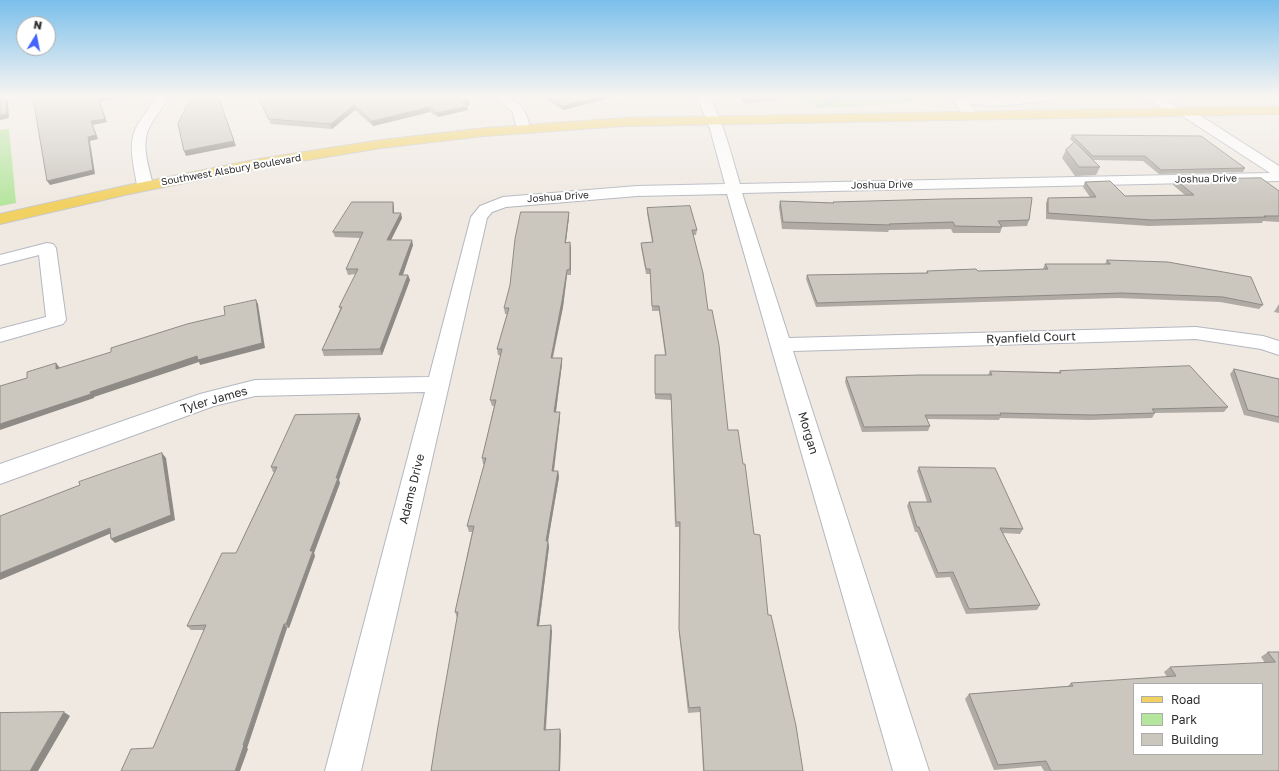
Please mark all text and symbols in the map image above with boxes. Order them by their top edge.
north arrow [16,16,56,56]
text: N [33,18,43,32]
street label: Southwest Alsbury Boulevard [160,152,302,188]
street label: Joshua Drive [1175,172,1237,186]
street label: Joshua Drive [851,178,913,192]
street label: Joshua Drive [527,189,589,205]
street label: Ryanfield Court [986,329,1076,347]
street label: Tyler James [179,384,249,416]
street label: Morgan [795,410,821,456]
street label: Adams Drive [396,452,428,526]
legend [1133,683,1263,755]
text: Road [1171,692,1200,707]
text: Park [1171,712,1197,727]
text: Building [1171,732,1219,747]

